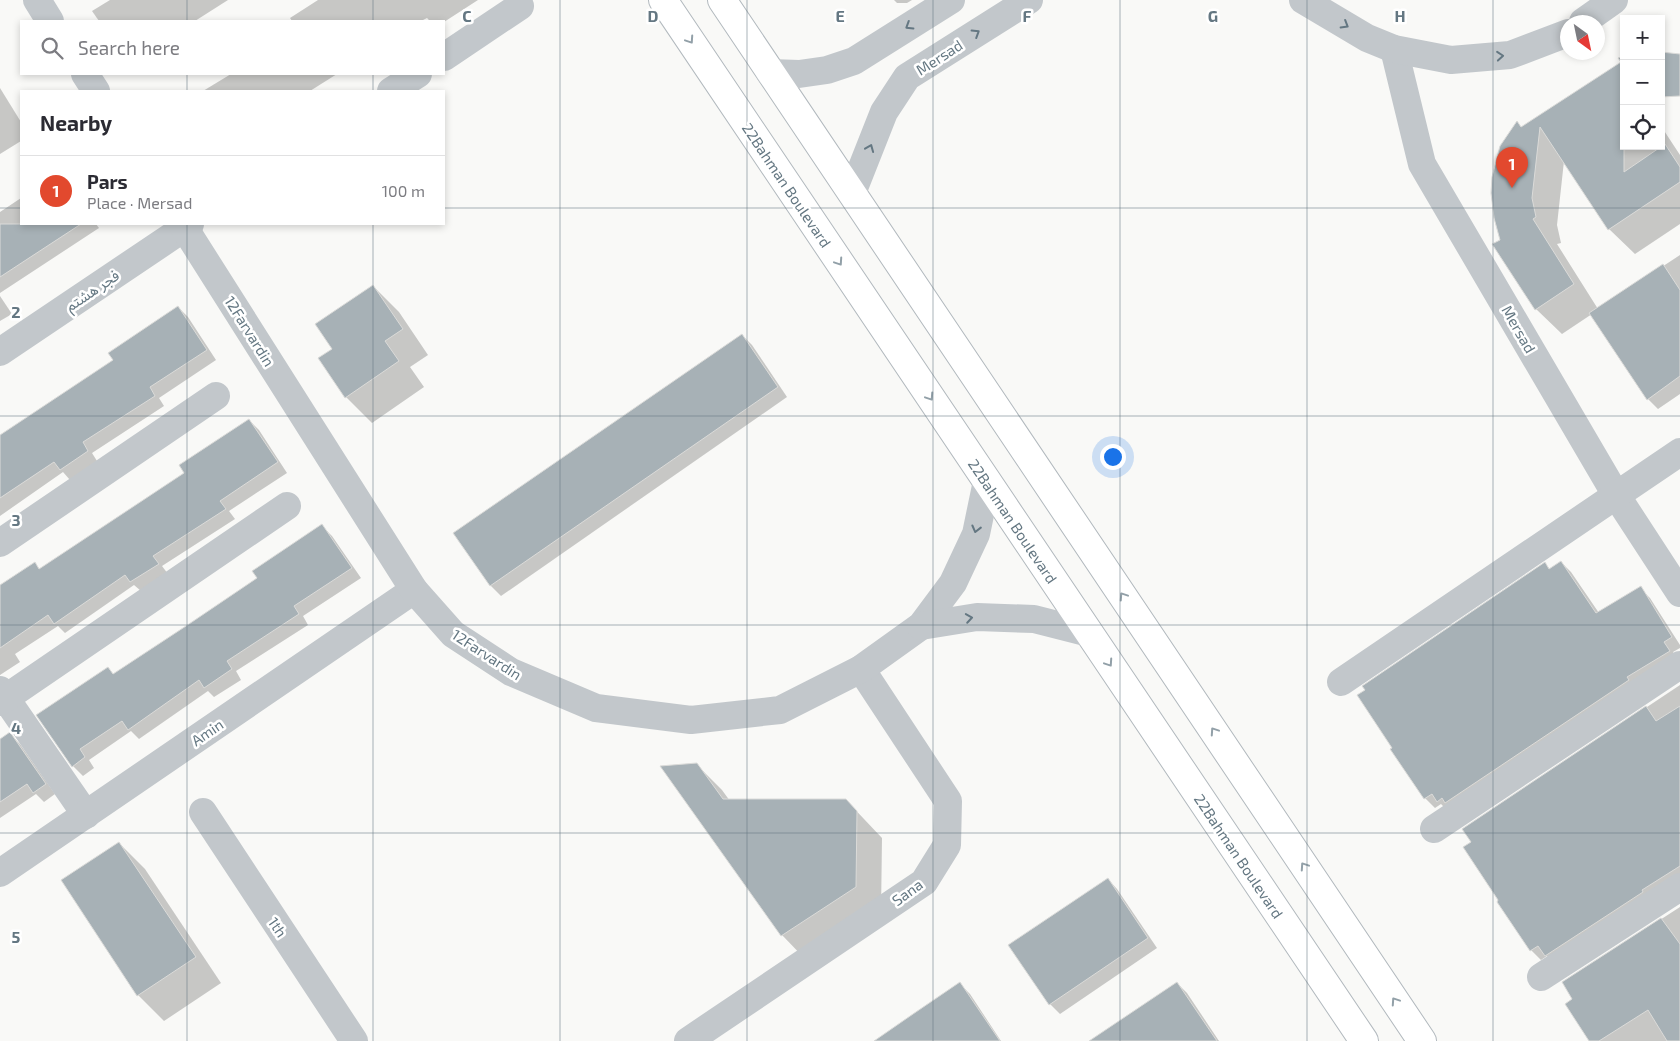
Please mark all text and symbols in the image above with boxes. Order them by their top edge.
text: C [462,6,472,25]
text: D [648,6,659,25]
text: E [835,6,845,25]
text: F [1023,6,1032,25]
text: G [1208,6,1218,25]
text: H [1394,6,1406,25]
north arrow [1560,15,1605,60]
map controls [1620,15,1665,150]
button: + [1620,15,1665,60]
one-way arrow [1339,18,1348,28]
search box [20,20,445,75]
one-way arrow [906,20,915,29]
one-way arrow [971,30,980,39]
icon: search [38,34,66,62]
one-way arrow [684,35,693,44]
street label: Mersad [912,35,966,79]
text: Search here [78,36,180,59]
one-way arrow [1497,50,1505,61]
button: − [1620,60,1665,105]
button: locate [1620,105,1665,150]
text: Nearby [40,110,112,135]
street label: 22Bahman Boulevard [739,119,835,251]
one-way arrow [864,144,874,152]
pin: 1 [1496,147,1528,188]
text: Pars [87,170,128,193]
text: 1 [53,181,59,200]
text: 100 m [382,181,425,200]
text: Place · Mersad [87,193,192,212]
one-way arrow [833,257,843,266]
street label: فجر هشتم [62,265,124,317]
street label: 12Farvardin [221,293,279,369]
text: 2 [11,302,21,321]
street label: Mersad [1498,302,1540,356]
one-way arrow [924,391,933,401]
your location [1100,444,1126,470]
street label: 22Bahman Boulevard [965,455,1061,587]
text: 3 [11,510,21,529]
one-way arrow [971,524,982,533]
one-way arrow [1120,592,1129,602]
one-way arrow [965,614,973,624]
street label: 12Farvardin [449,625,525,683]
one-way arrow [1103,657,1112,666]
street label: Amin [187,715,227,749]
text: 4 [11,718,21,737]
one-way arrow [1211,727,1220,737]
street label: 22Bahman Boulevard [1191,790,1287,922]
one-way arrow [1301,862,1310,871]
street label: Sana [888,875,926,909]
street label: 1th [265,914,291,940]
text: 5 [12,927,21,946]
one-way arrow [1392,997,1401,1006]

